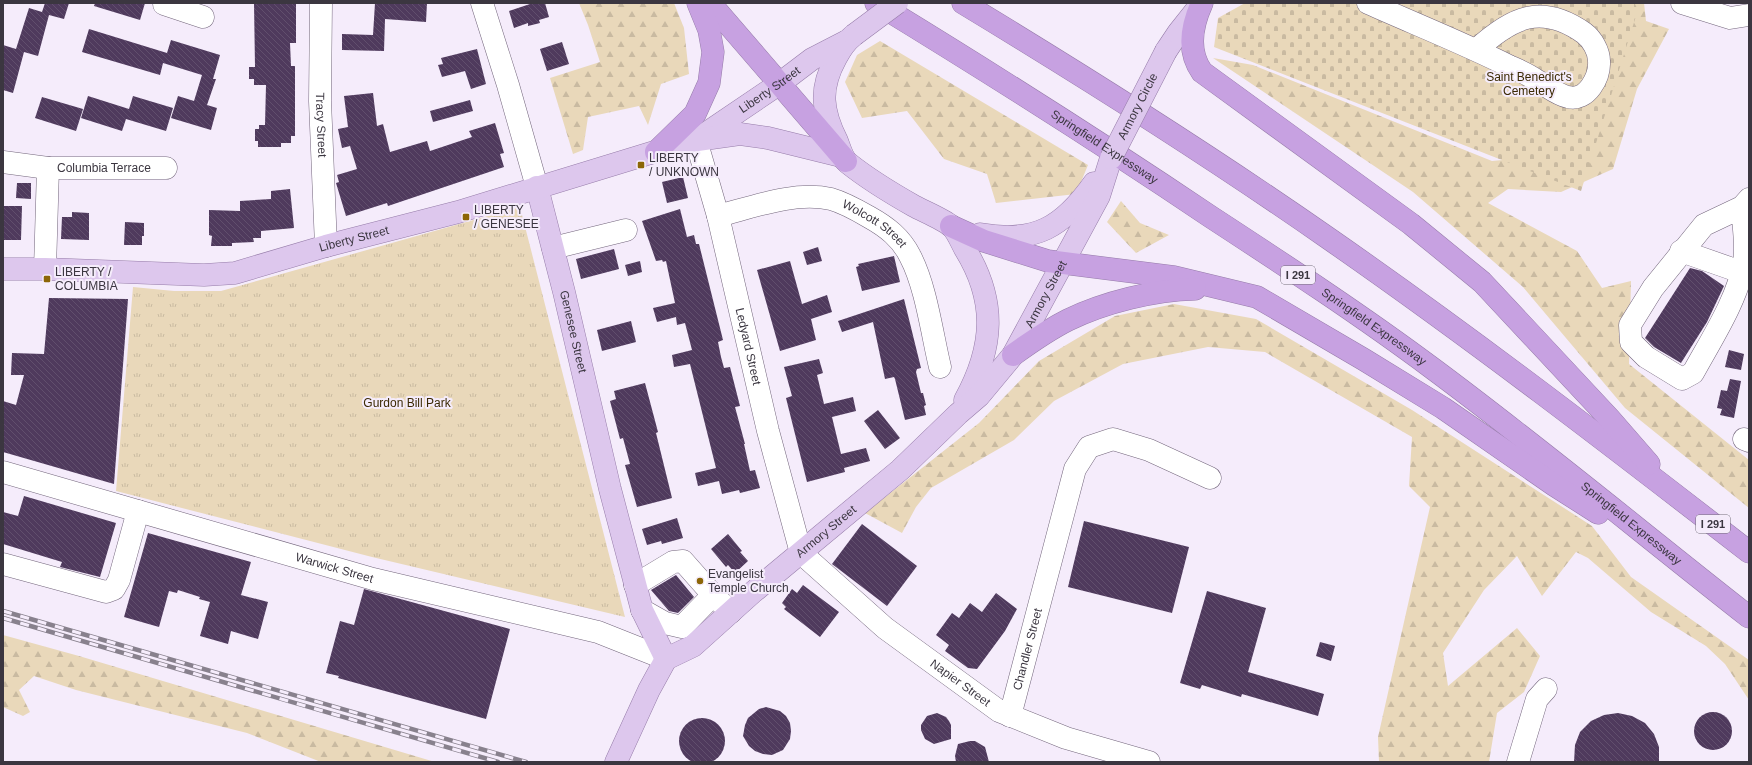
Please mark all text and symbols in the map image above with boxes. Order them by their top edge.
street label: Liberty Street [736,63,804,116]
park label: Saint Benedict's Cemetery [1486,70,1572,98]
street label: Armory Circle [1115,71,1161,142]
street label: Tracy Street [313,92,329,158]
street label: Springfield Expressway [1048,107,1161,187]
place label: LIBERTY / UNKNOWN [649,151,719,179]
marker: LIBERTY / UNKNOWN [636,160,646,170]
street label: Columbia Terrace [57,161,151,175]
street label: Wolcott Street [840,197,910,251]
place label: LIBERTY / GENESEE [474,203,539,231]
marker: LIBERTY / GENESEE [461,212,471,222]
street label: Liberty Street [317,223,391,255]
street label: Armory Street [1022,258,1070,330]
place label: LIBERTY / COLUMBIA [55,265,118,293]
road number: I 291 [1281,266,1315,284]
marker: LIBERTY / COLUMBIA [42,274,52,284]
street label: Springfield Expressway [1319,285,1429,368]
street label: Genesee Street [557,289,590,375]
street label: Ledyard Street [733,306,764,387]
park label: Gurdon Bill Park [363,396,452,410]
street label: Springfield Expressway [1578,479,1684,568]
street label: Armory Street [793,502,859,561]
road number: I 291 [1696,515,1730,533]
street label: Warwick Street [294,550,376,586]
place label: Evangelist Temple Church [708,567,789,595]
marker: Evangelist Temple Church [695,576,705,586]
street label: Chandler Street [1010,606,1045,692]
street label: Napier Street [928,656,994,710]

